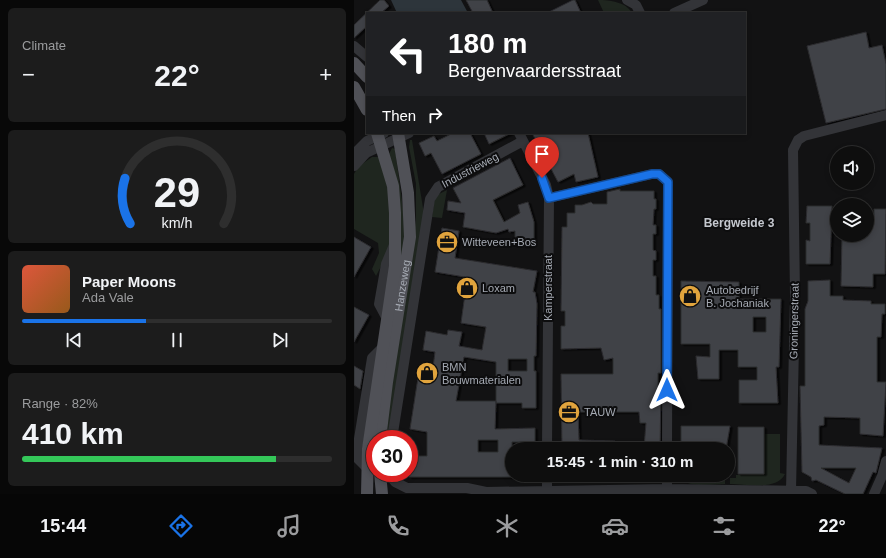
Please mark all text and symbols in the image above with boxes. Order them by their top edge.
icon: left [382,28,434,80]
text: 180 m [448,28,527,59]
text: Climate [22,38,66,53]
text: 22° [154,59,200,92]
text: Bergenvaardersstraat [448,61,621,81]
text: − [22,62,35,87]
text: + [319,62,332,87]
icon: right [424,104,446,126]
text: Then [382,107,416,124]
pin [525,137,559,178]
icon: arrive [531,143,553,165]
map controls [830,146,874,242]
button: sound [830,146,874,190]
street label: Industrieweg [440,150,500,190]
text: 29 [154,169,200,216]
button: layers [830,198,874,242]
text: km/h [162,215,193,231]
district label: Bergweide 3 [704,216,775,230]
office icon: Witteveen+Bos [434,229,460,255]
place label: Witteveen+Bos [462,236,537,248]
street label: Kamperstraat [542,255,554,321]
street label: Hanzeweg [392,259,412,312]
text: Paper Moons [82,273,176,290]
shop icon: Loxam [454,275,480,301]
place label: Loxam [482,282,515,294]
shop icon: Autobedrijf B. Jochaniak [677,283,703,309]
street label: Groningerstraat [787,283,801,359]
place label: Autobedrijf B. Jochaniak [706,284,769,309]
text: Ada Vale [82,290,134,305]
icon: previous [63,329,85,351]
icon: pause [166,329,188,351]
icon: next [269,329,291,351]
shop icon: BMN Bouwmaterialen [414,360,440,386]
place label: BMN Bouwmaterialen [442,361,521,386]
position arrow [646,369,688,411]
text: Range · 82% [22,396,98,411]
office icon: TAUW [556,399,582,425]
place label: TAUW [584,406,616,418]
text: 410 km [22,417,124,450]
speed limit sign: 30 [366,430,418,482]
text: 15:45 · 1 min · 310 m [547,453,693,470]
icon: directions [167,512,195,540]
icon: music [275,512,303,540]
icon: phone [384,512,412,540]
icon: climate [493,512,521,540]
icon: car [601,512,629,540]
icon: filters [710,512,738,540]
text: 15:44 [40,516,86,536]
text: 22° [818,516,846,536]

